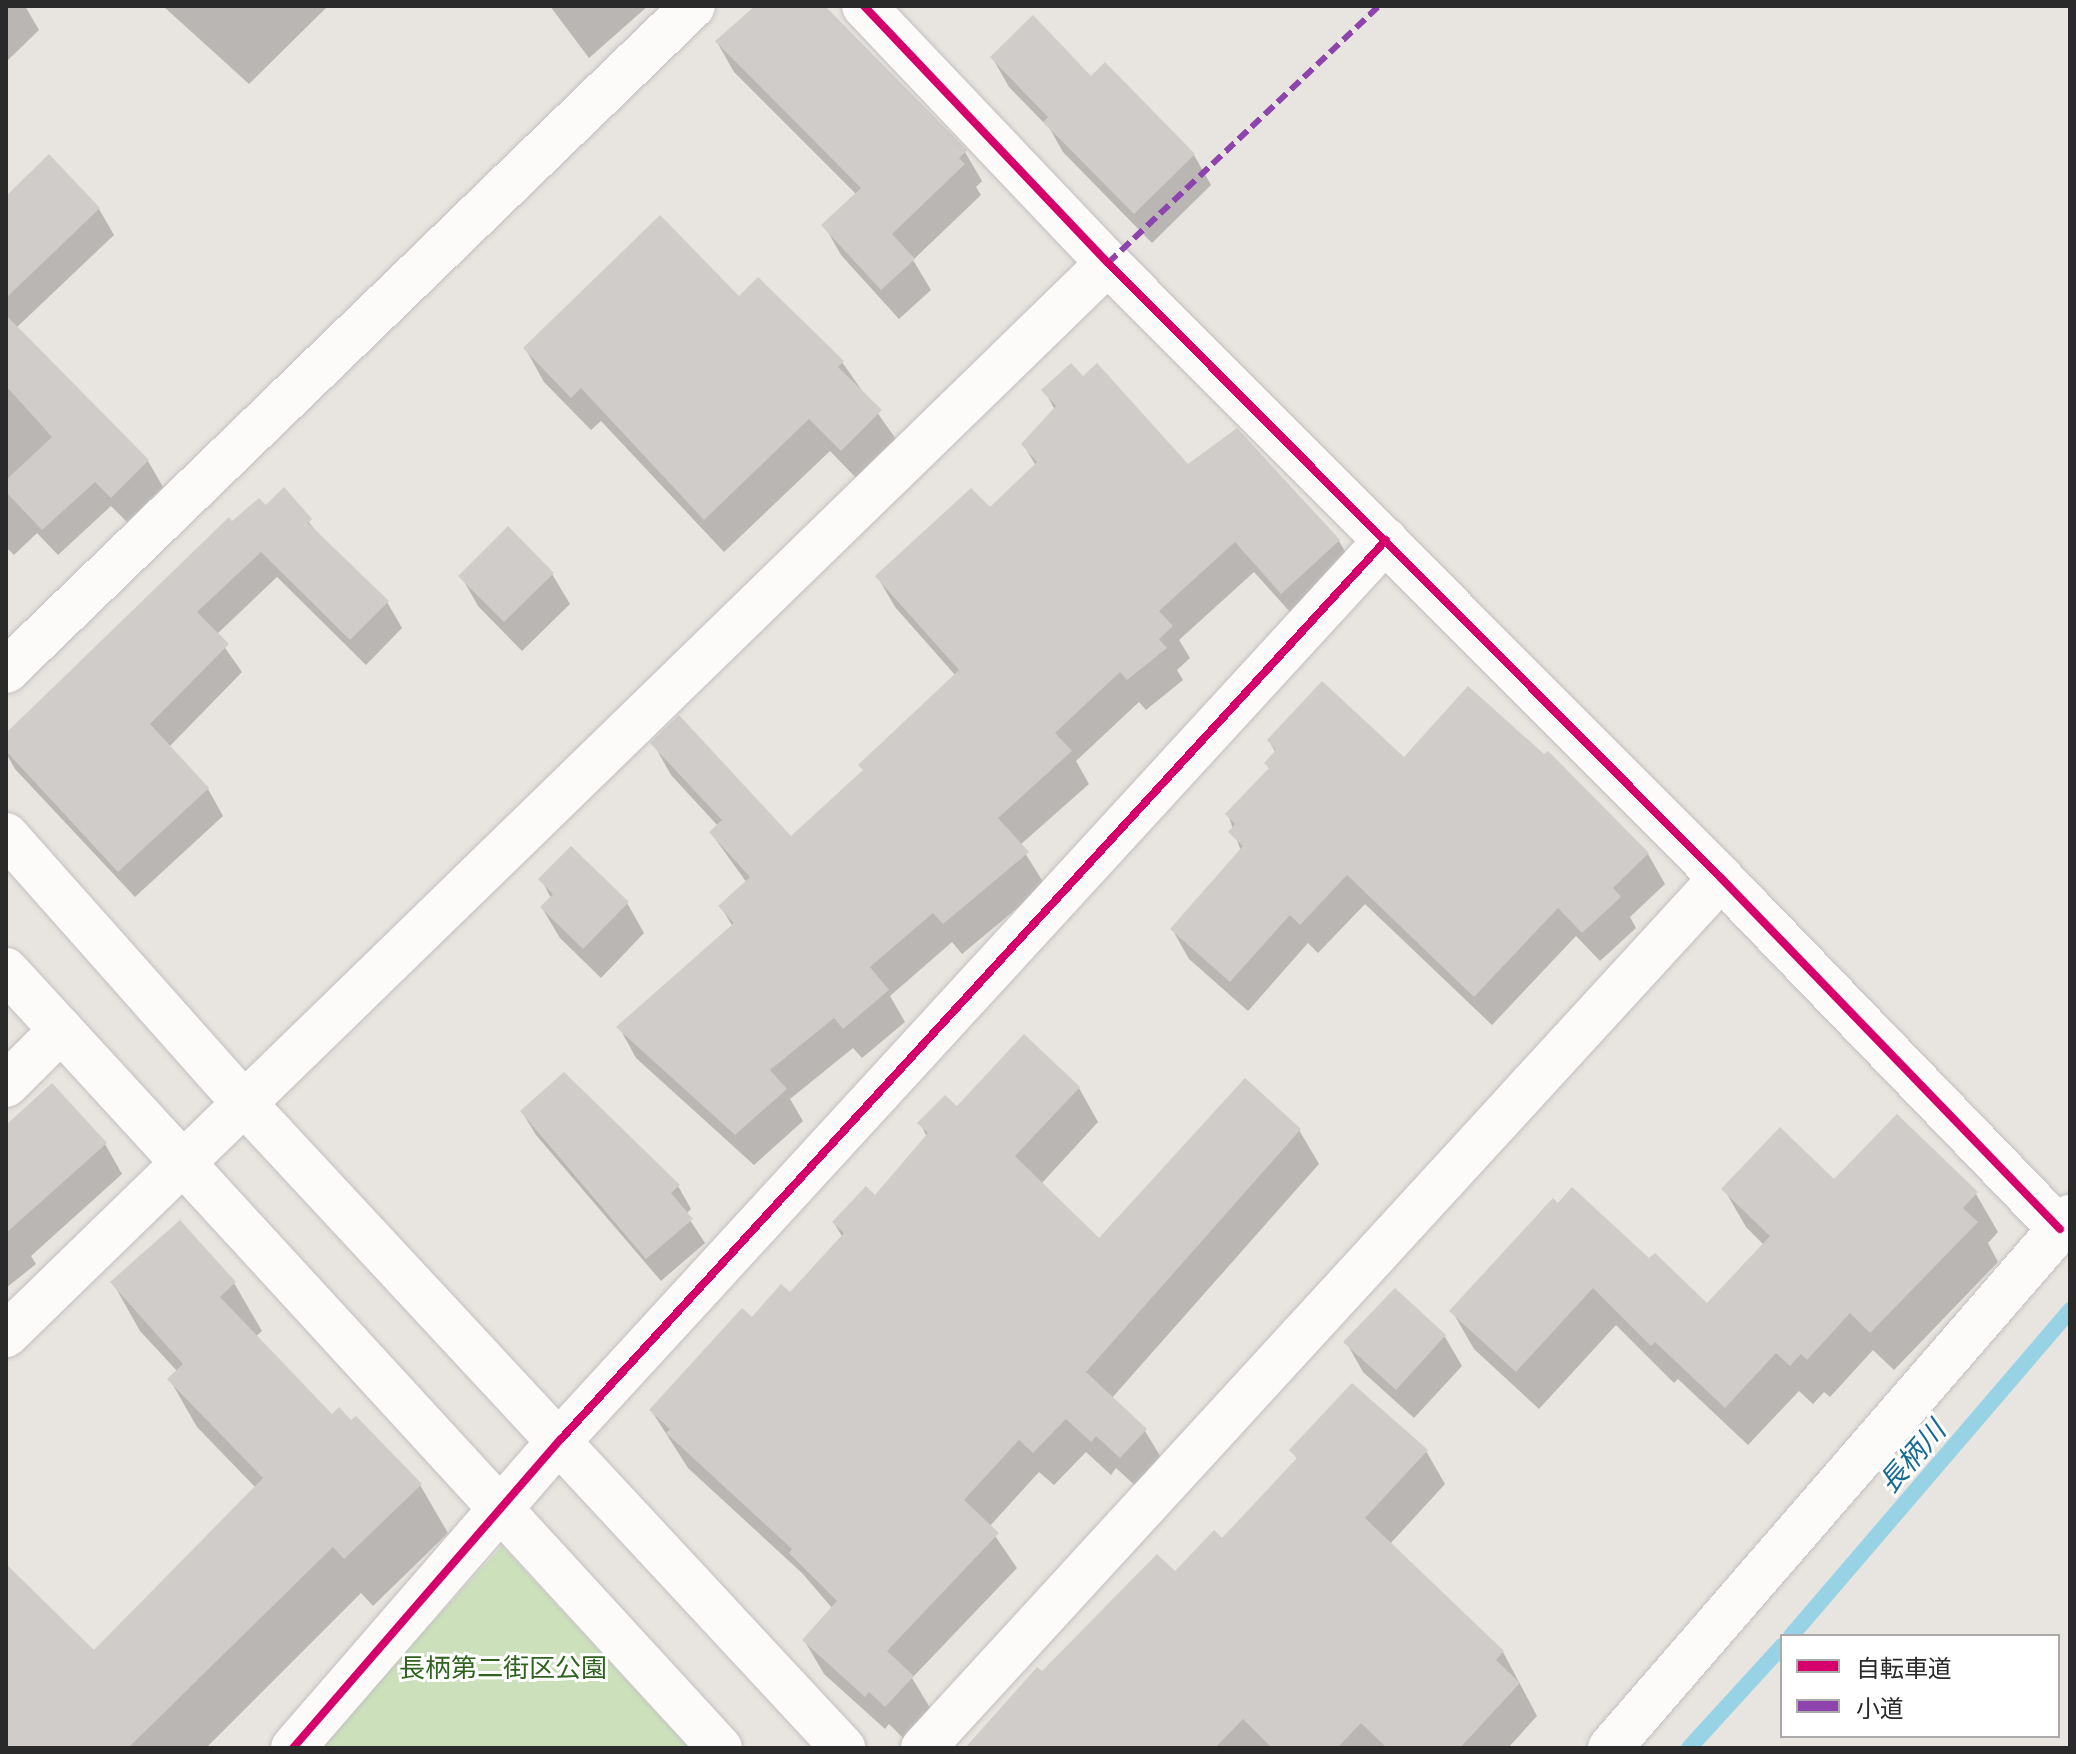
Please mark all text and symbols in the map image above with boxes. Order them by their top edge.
water label: 長柄川 [1871,1413,1951,1499]
legend [1780,1634,2060,1738]
park label: 長柄第二街区公園 [399,1651,607,1683]
text: 自転車道 [1856,1653,1952,1682]
text: 小道 [1856,1693,1904,1722]

